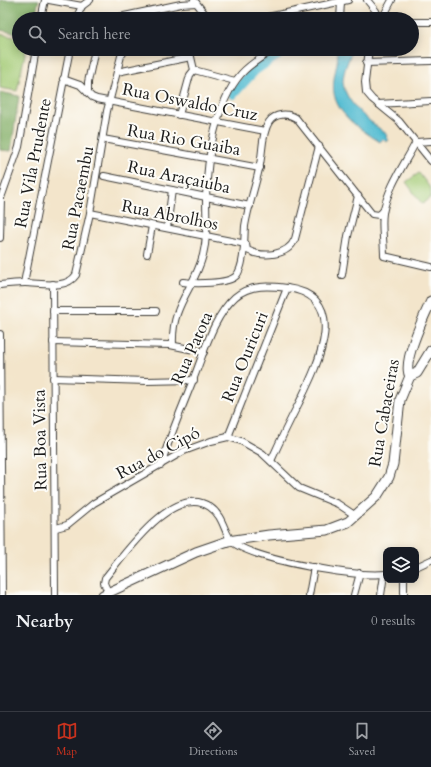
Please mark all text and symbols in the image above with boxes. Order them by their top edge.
search box [12,12,419,56]
icon: search [26,23,48,45]
text: Search here [58,24,131,44]
street label: Rua Oswaldo Cruz [120,78,260,126]
street label: Rua Vila Prudente [9,96,57,230]
street label: Rua Rio Guaiba [126,119,243,161]
street label: Rua Pacaembu [57,144,99,252]
street label: Rua Araçaiuba [126,155,233,199]
street label: Rua Abrolhos [120,194,221,236]
street label: Rua Patota [166,307,219,388]
street label: Rua Ouricuri [216,308,274,406]
street label: Rua Cabaceiras [363,357,405,469]
street label: Rua Boa Vista [28,388,52,491]
street label: Rua do Cipó [112,421,204,485]
map controls [383,547,419,583]
button: layers [383,547,419,583]
text: Nearby [16,610,73,633]
text: 0 results [371,612,415,630]
tab: Map [56,720,78,759]
tab: Directions [189,720,237,759]
tab: Saved [349,720,375,759]

